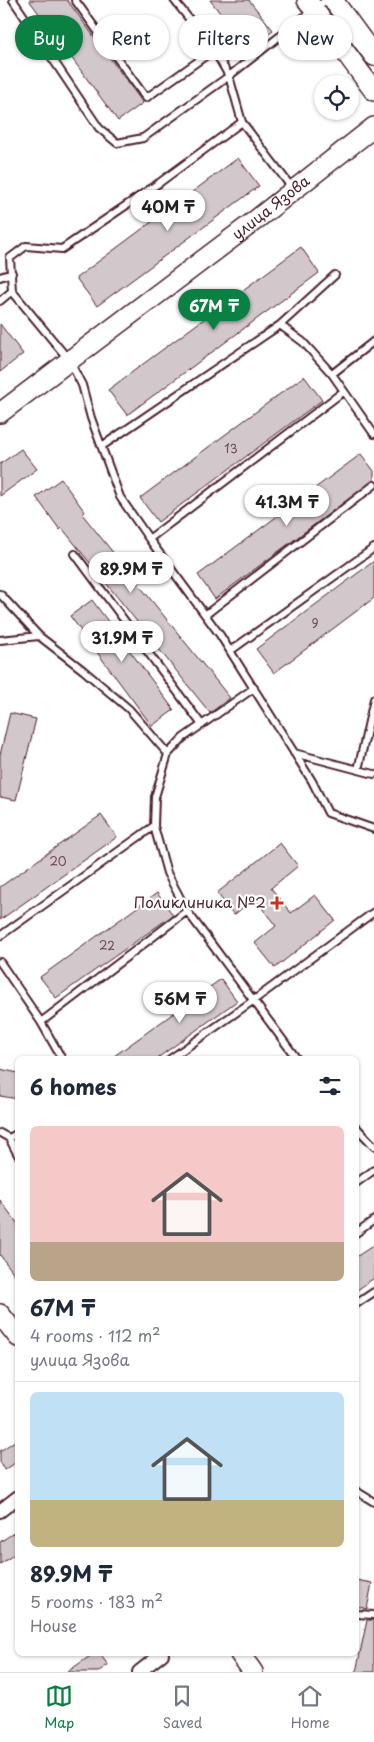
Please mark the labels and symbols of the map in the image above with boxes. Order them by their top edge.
street label: улица Язова [226,168,315,244]
pin: 40M ₸ [133,190,203,232]
pin: 67M ₸ [179,288,249,331]
house number: 13 [224,439,238,457]
pin: 41.3M ₸ [241,484,333,527]
pin: 89.9M ₸ [85,552,177,594]
house number: 9 [311,614,319,632]
pin: 31.9M ₸ [76,620,168,663]
house number: 20 [49,852,67,870]
place label: Поликлиника №2 [134,890,266,913]
marker: Поликлиника №2 [270,896,284,910]
house number: 22 [99,936,115,954]
pin: 56M ₸ [145,982,215,1024]

